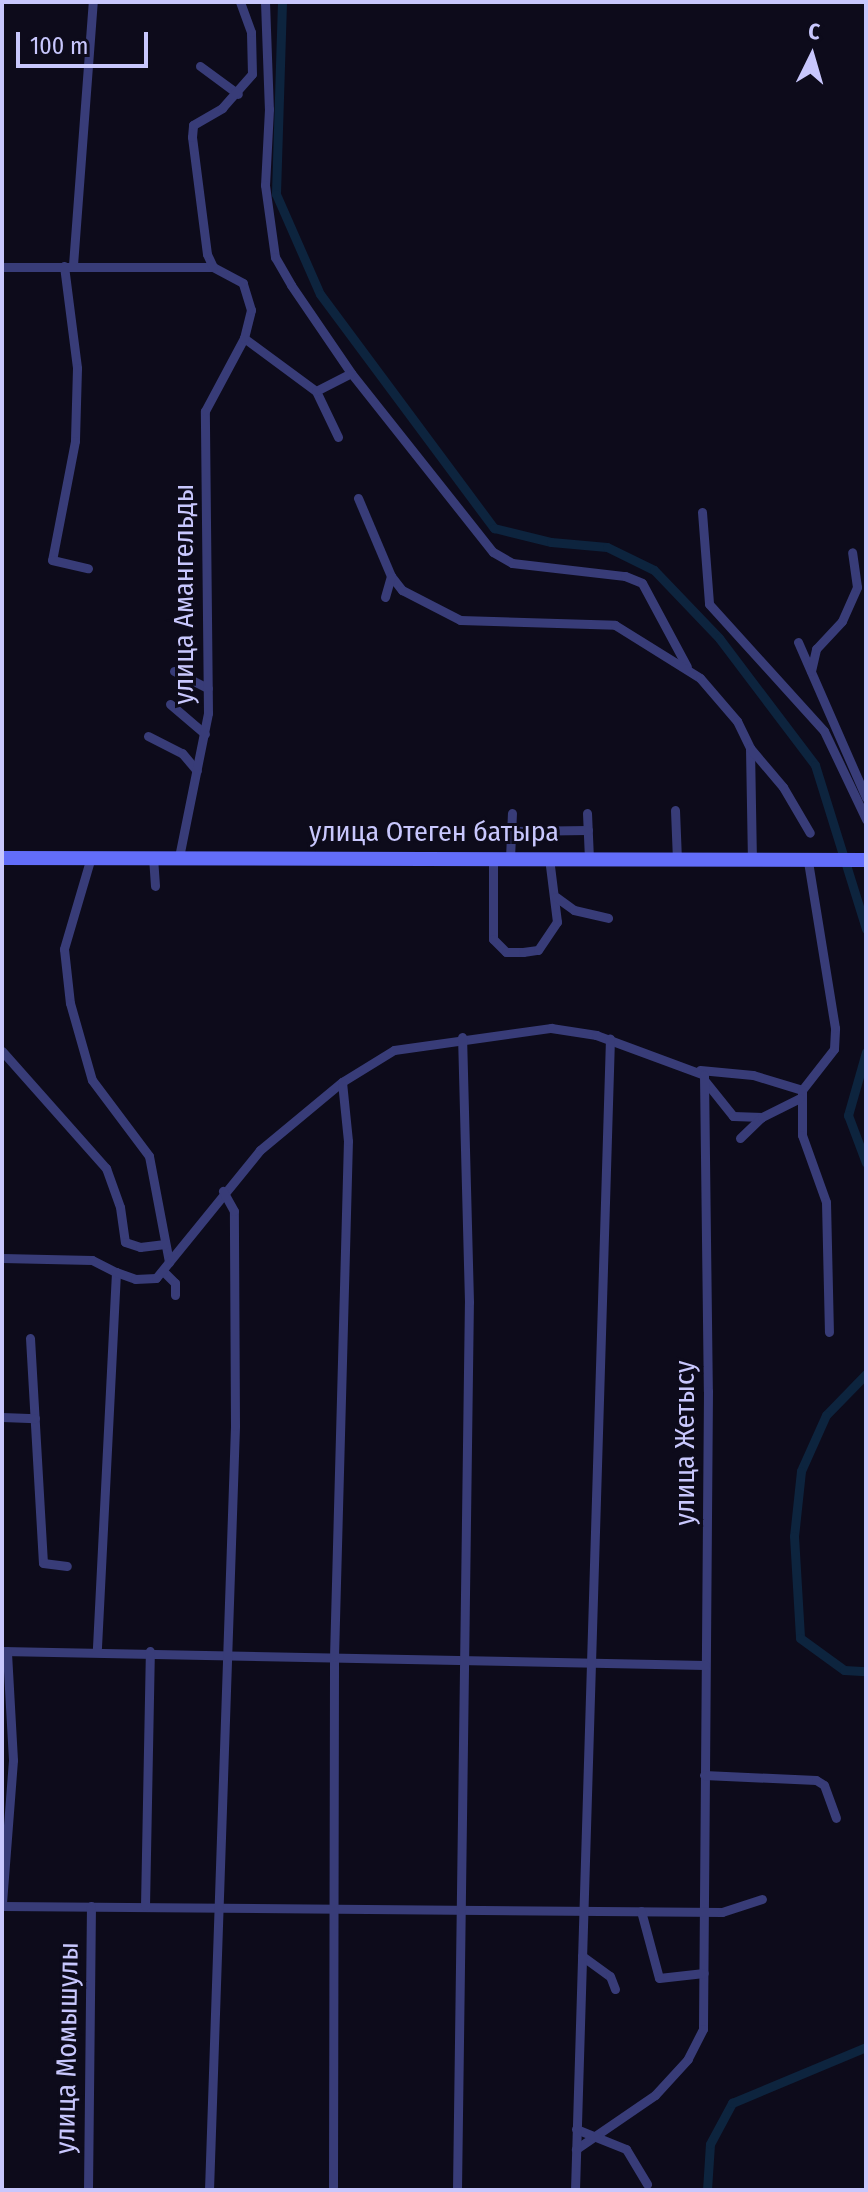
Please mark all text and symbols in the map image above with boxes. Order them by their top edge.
scale bar [20,16,152,66]
north arrow [772,16,852,96]
text: С [807,18,821,46]
text: 100 m [30,32,88,60]
street label: улица Амангельды [167,484,201,704]
street label: улица Отеген батыра [309,815,559,849]
street label: улица Жетысу [668,1361,702,1525]
street label: улица Момышулы [48,1942,86,2154]

